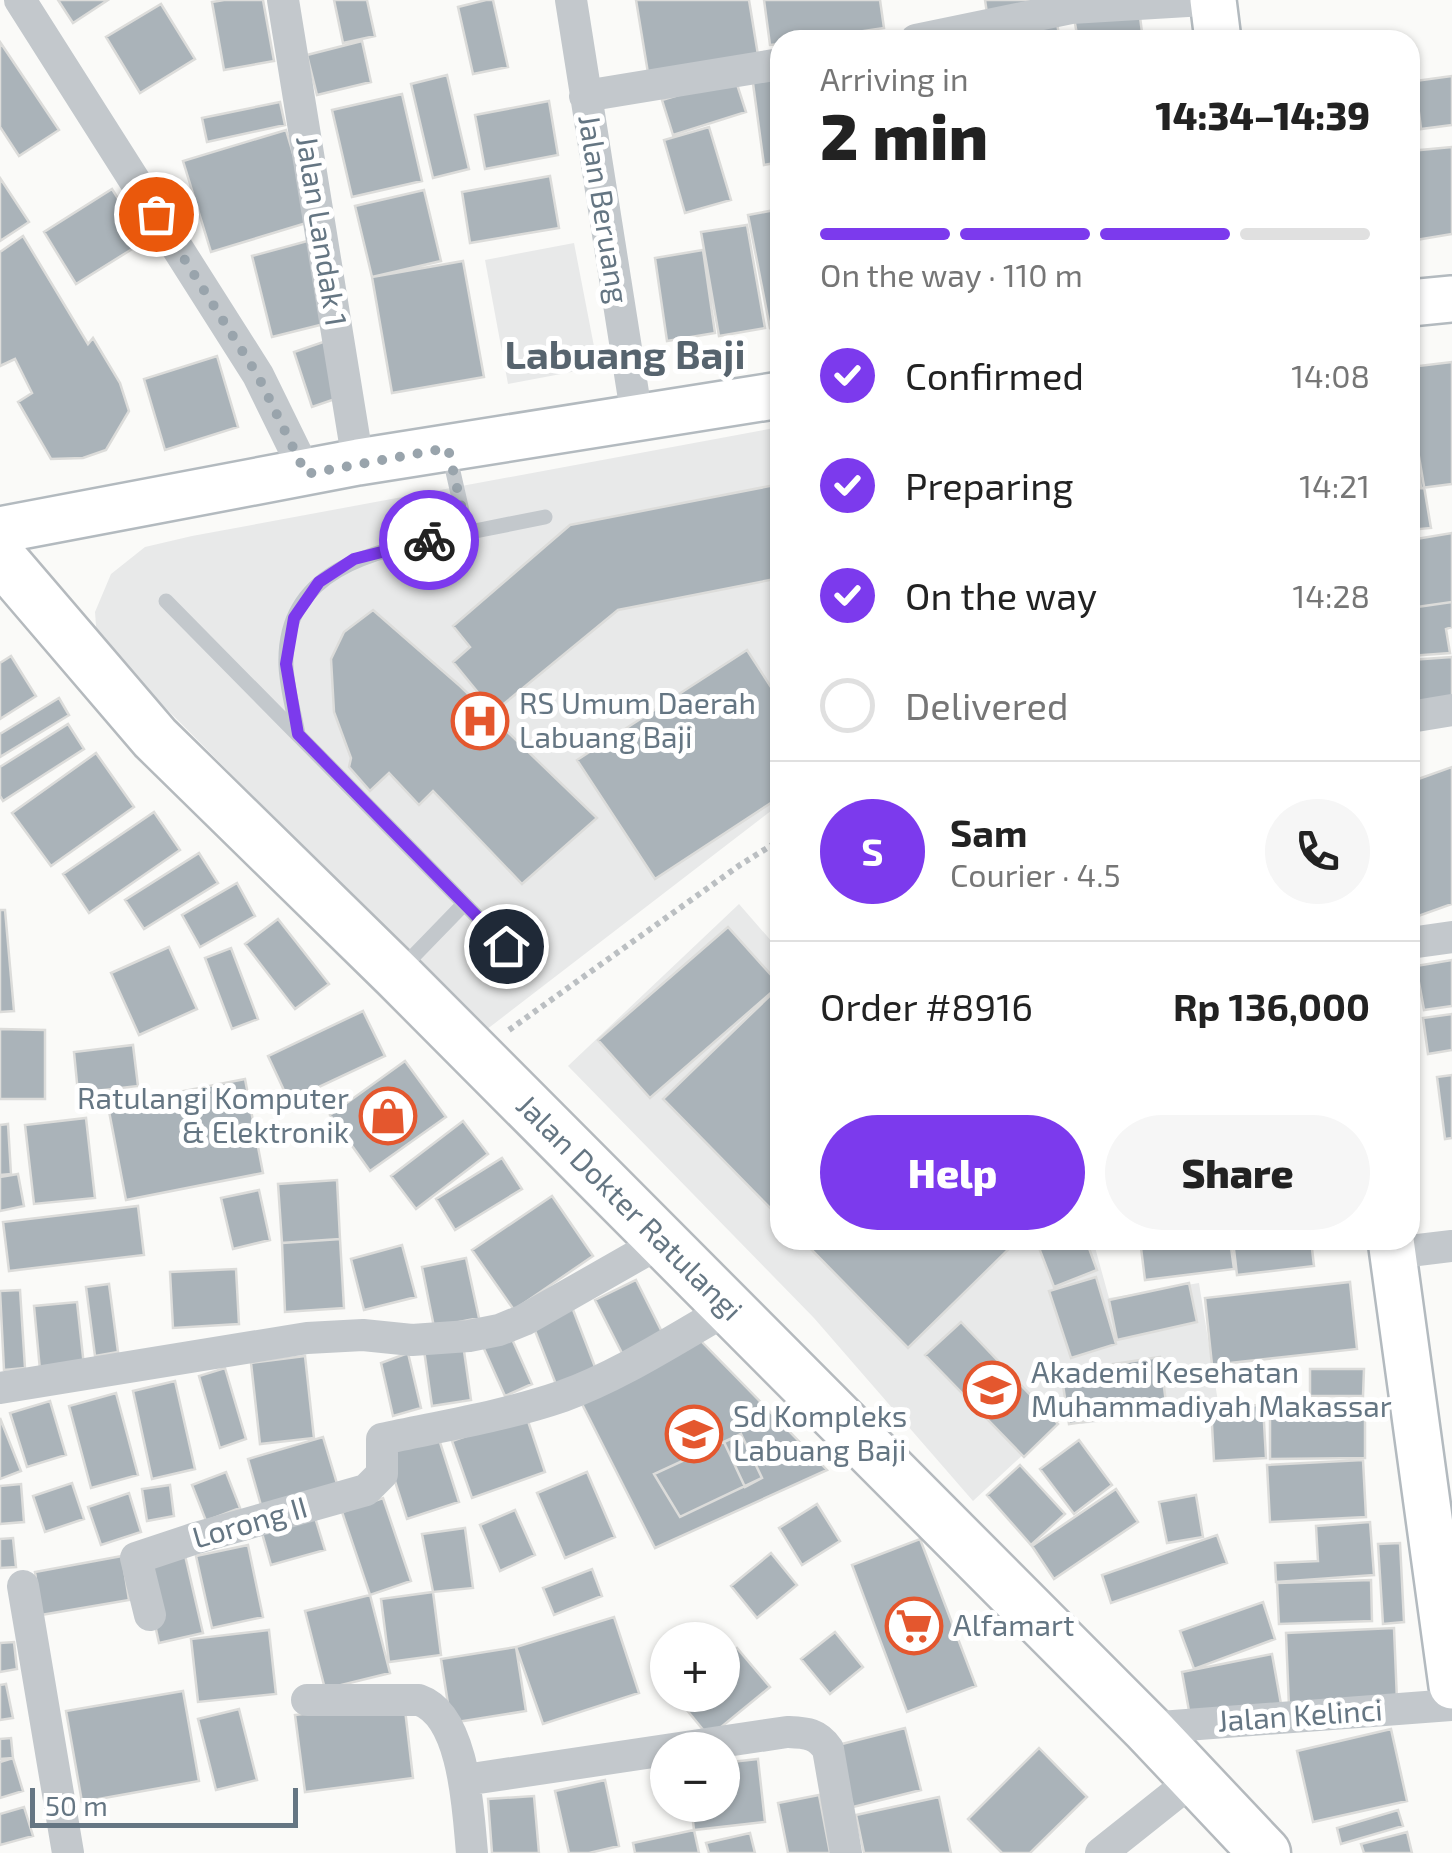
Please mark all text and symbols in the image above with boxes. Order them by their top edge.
text: Arriving in [820,59,969,97]
text: 14:34–14:39 [1156,92,1370,138]
text: 2 min [820,95,988,173]
street label: Jalan Beruang [572,112,638,306]
street label: Jalan Landak 1 [290,133,356,329]
pin [114,172,199,257]
icon: bag [129,187,184,242]
text: On the way · 110 m [820,255,1083,293]
district label: Labuang Baji [505,329,745,378]
icon: check [820,348,875,403]
text: Confirmed [905,352,1084,398]
text: 14:08 [1291,356,1370,394]
icon: check [820,458,875,513]
text: Preparing [905,462,1073,508]
text: 14:21 [1299,466,1370,504]
courier [379,490,479,590]
icon: bike [402,513,457,568]
icon: check [820,568,875,623]
text: On the way [905,572,1097,618]
text: 14:28 [1293,576,1370,614]
text: Delivered [905,682,1069,728]
place label: RS Umum Daerah Labuang Baji [519,684,756,754]
hospital icon: RS Umum Daerah Labuang Baji [450,691,510,751]
button: phone [1265,799,1370,904]
text: Sam [950,809,1027,855]
text: S [861,828,884,874]
text: Courier · 4.5 [950,855,1121,893]
pin [464,904,549,989]
icon: home [479,919,534,974]
text: Order #8916 [820,983,1033,1029]
text: Rp 136,000 [1173,983,1370,1029]
place label: Ratulangi Komputer & Elektronik [77,1079,349,1149]
shop icon: Ratulangi Komputer & Elektronik [358,1086,418,1146]
street label: Jalan Dokter Ratulangi [510,1086,751,1327]
button: Help [820,1115,1085,1230]
button: Share [1105,1115,1370,1230]
place label: Akademi Kesehatan Muhammadiyah Makassar [1031,1353,1392,1423]
school or university icon: Akademi Kesehatan Muhammadiyah Makassar [962,1360,1022,1420]
place label: Sd Kompleks Labuang Baji [733,1397,907,1467]
school or university icon: Sd Kompleks Labuang Baji [664,1404,724,1464]
street label: Lorong II [188,1488,311,1555]
supermarket icon: Alfamart [884,1596,944,1656]
place label: Alfamart [953,1606,1075,1642]
map controls [650,1622,740,1822]
button: + [650,1622,740,1712]
street label: Jalan Kelinci [1216,1690,1384,1738]
button: − [650,1732,740,1822]
scale bar [30,1783,298,1828]
text: 50 m [45,1788,108,1822]

